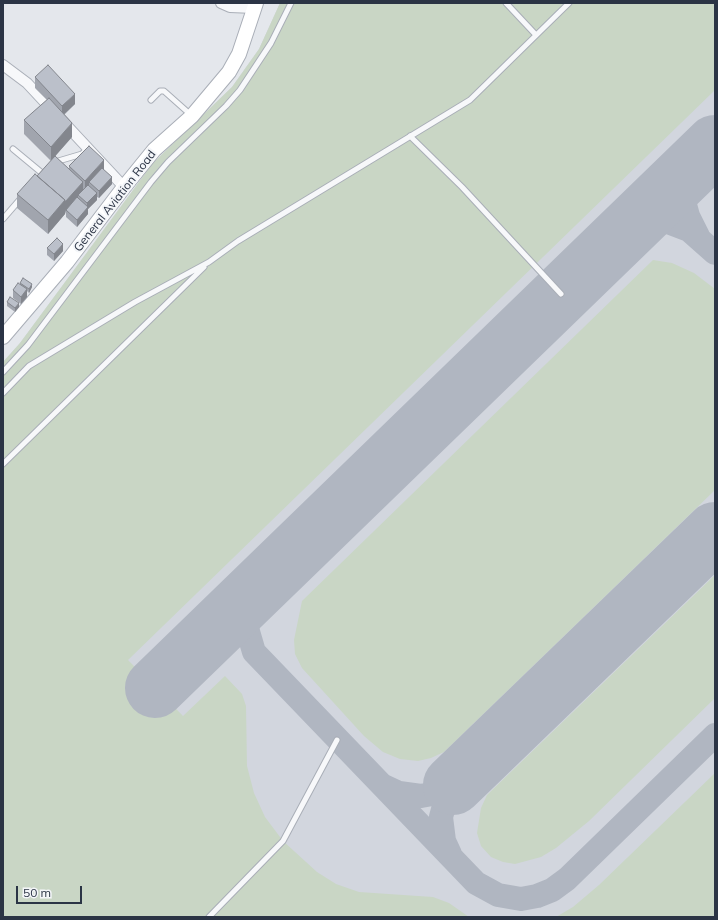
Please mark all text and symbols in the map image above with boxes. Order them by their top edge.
street label: General Aviation Road [71,147,159,255]
scale bar [18,878,84,904]
text: 50 m [23,885,51,900]

